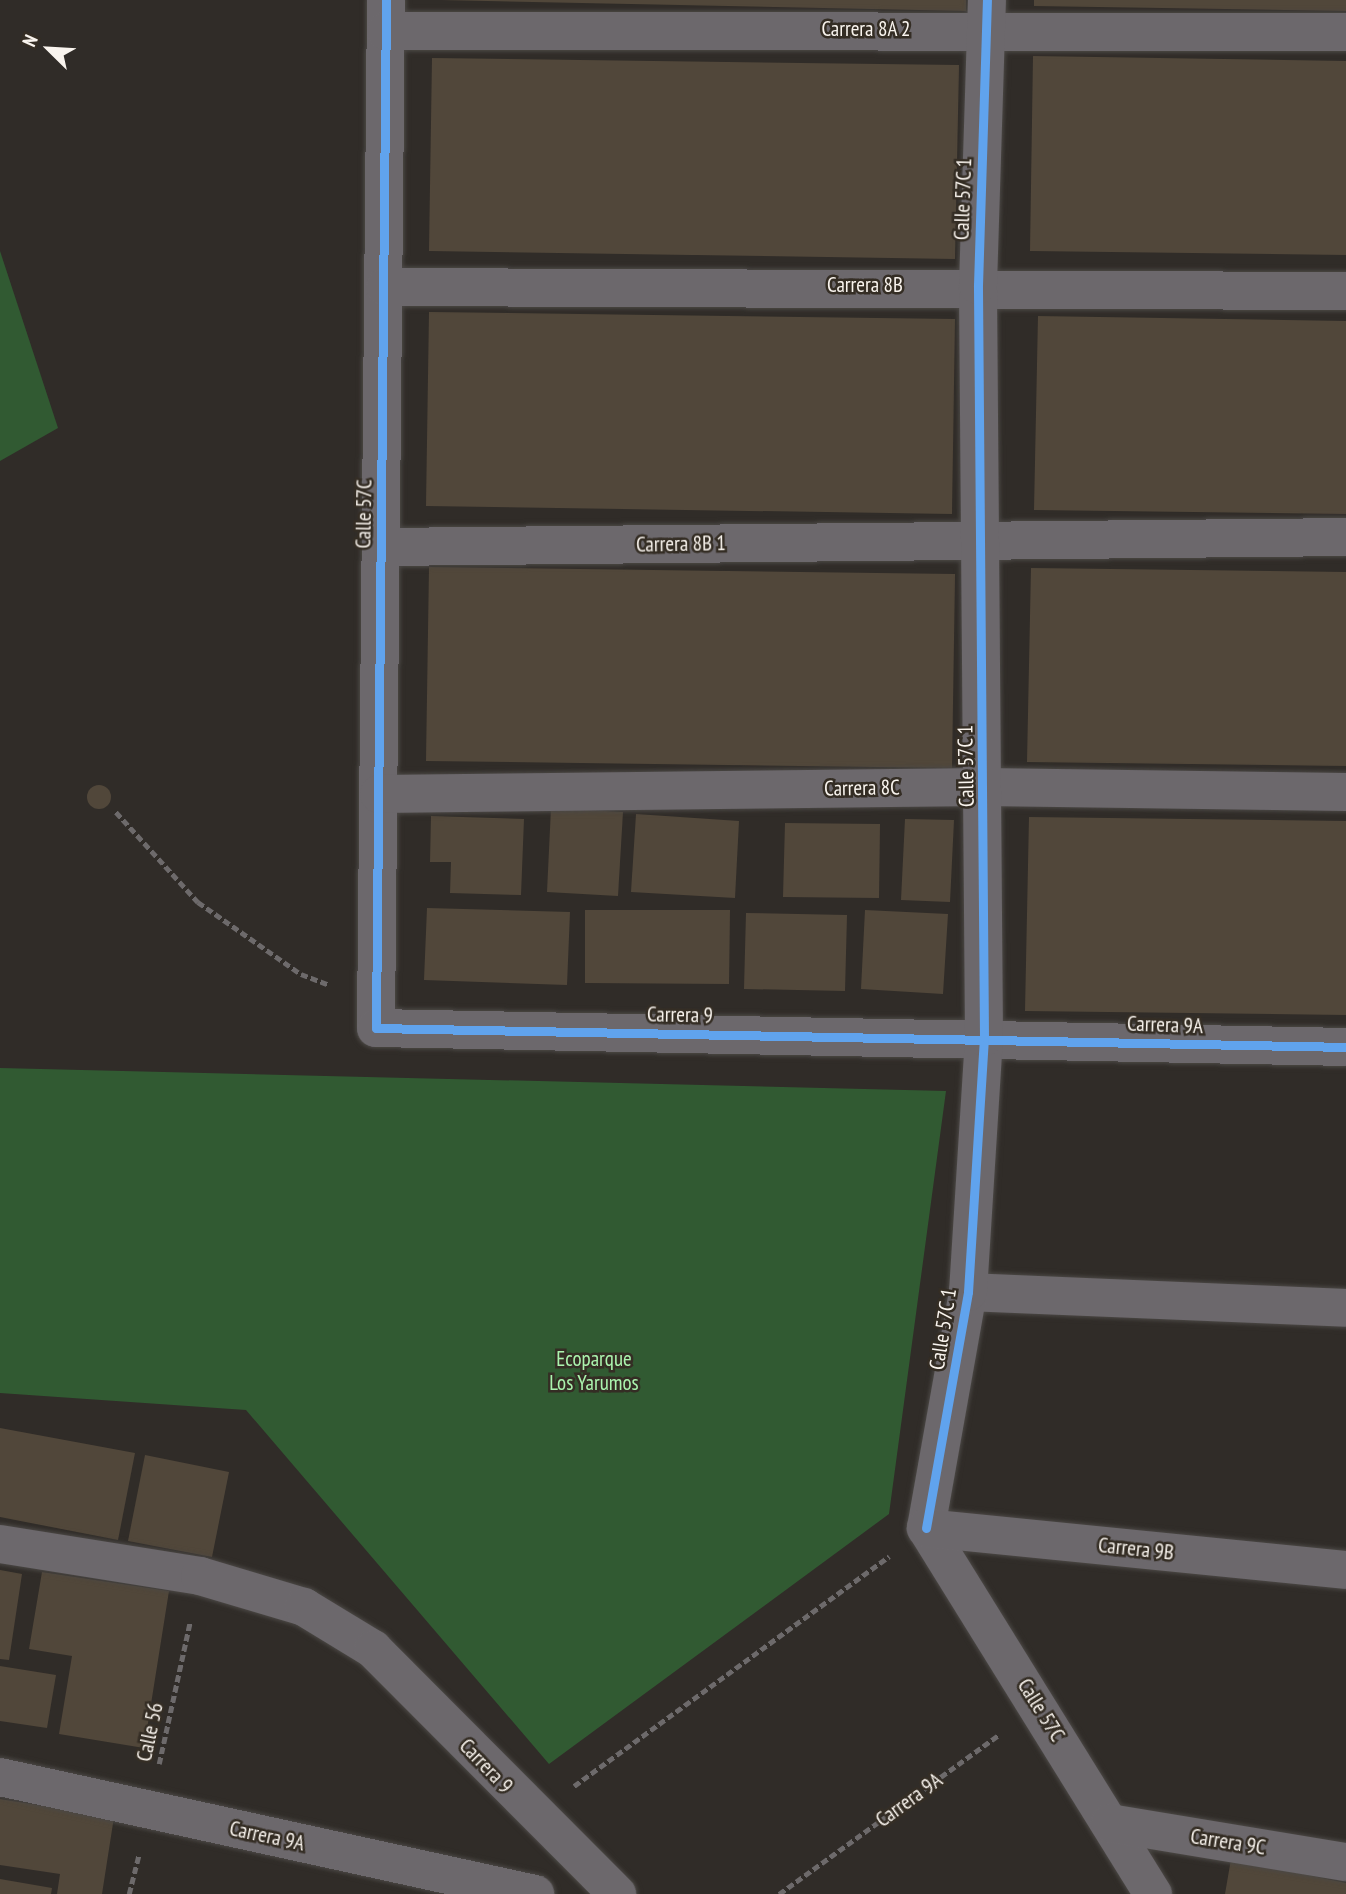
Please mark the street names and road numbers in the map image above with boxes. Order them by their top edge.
street label: Carrera 8A 2 [821,16,911,42]
street label: Calle 57C 1 [949,157,977,241]
street label: Carrera 8B [827,272,903,298]
street label: Calle 57C [351,479,377,549]
street label: Carrera 8B 1 [636,531,726,557]
street label: Calle 57C 1 [953,724,979,808]
street label: Carrera 8C [824,775,900,801]
street label: Carrera 9 [647,1002,713,1028]
street label: Carrera 9A [1127,1011,1203,1039]
street label: Calle 57C 1 [924,1286,962,1372]
street label: Carrera 9B [1097,1533,1175,1565]
street label: Calle 57C [1012,1674,1070,1746]
street label: Calle 56 [131,1700,169,1764]
street label: Carrera 9 [454,1734,518,1798]
street label: Carrera 9A [871,1767,947,1833]
street label: Carrera 9A [227,1816,307,1856]
street label: Carrera 9C [1189,1824,1267,1860]

